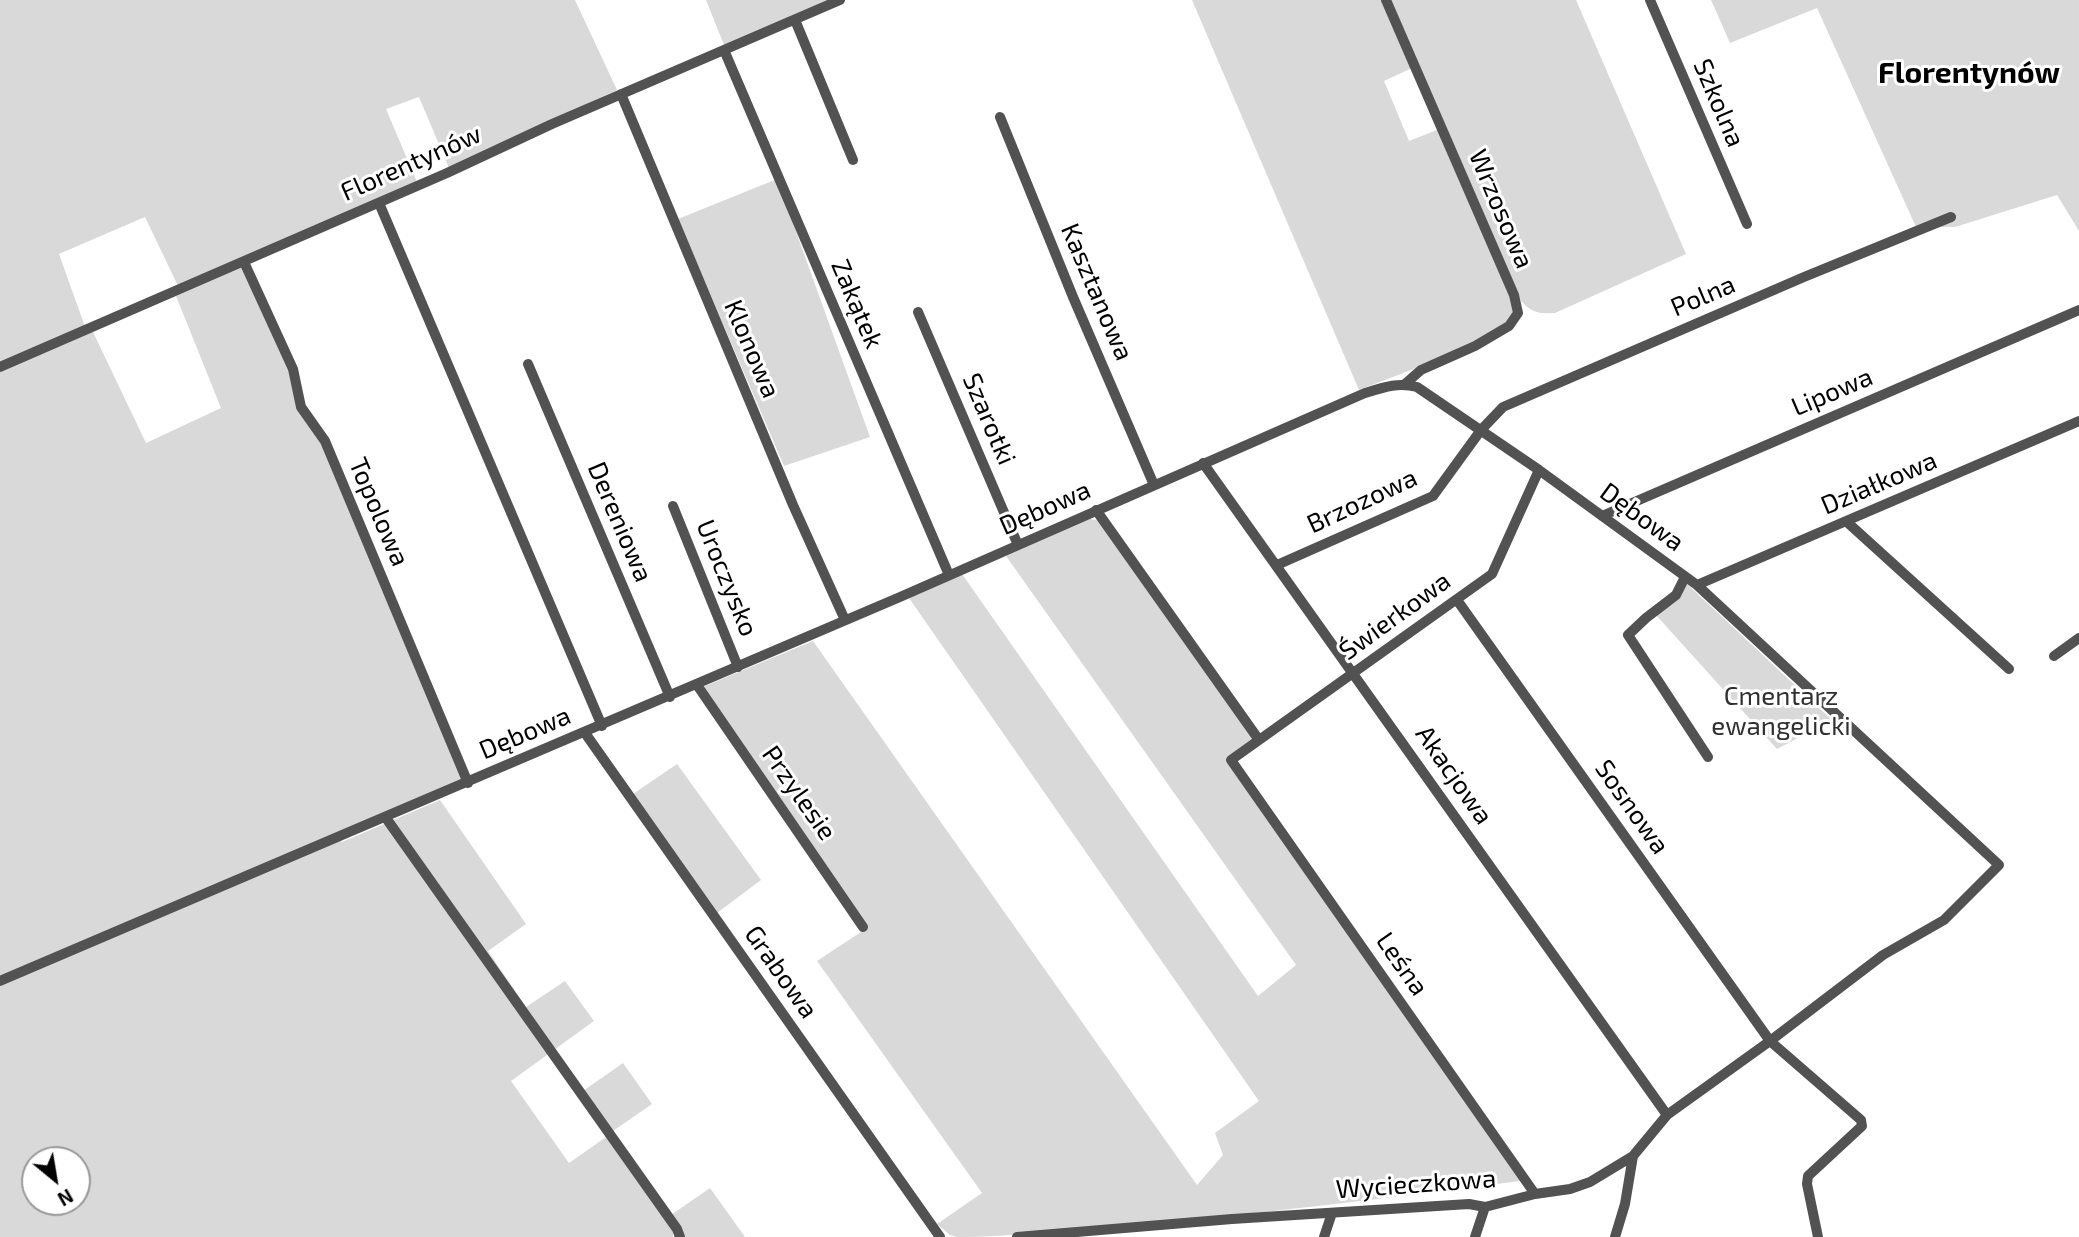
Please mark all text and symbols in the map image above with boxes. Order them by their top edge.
street label: Szkolna [1687,54,1751,152]
district label: Florentynów [1878,55,2060,91]
street label: Florentynów [336,118,486,208]
street label: Wrzosowa [1462,145,1540,273]
street label: Kasztanowa [1054,219,1140,365]
street label: Zakątek [824,255,890,353]
street label: Polna [1666,269,1740,323]
street label: Klonowa [717,295,787,403]
street label: Lipowa [1787,361,1877,423]
street label: Szarotki [956,368,1022,470]
street label: Działkowa [1816,445,1942,521]
street label: Topolowa [342,453,416,571]
street label: Dereniowa [581,457,659,587]
street label: Brzozowa [1302,462,1422,540]
street label: Dębowa [995,474,1095,542]
street label: Dębowa [1594,476,1690,558]
street label: Uroczysko [690,515,764,641]
street label: Świerkowa [1333,565,1457,667]
park label: Cmentarz ewangelicki [1711,680,1851,742]
street label: Dębowa [475,700,575,766]
street label: Akacjowa [1409,720,1499,830]
street label: Przylesie [755,740,843,846]
street label: Sosnowa [1588,754,1676,860]
street label: Grabowa [738,920,824,1024]
street label: Leśna [1369,926,1435,1002]
north arrow [21,1146,91,1216]
street label: Wycieczkowa [1335,1163,1497,1205]
text: N [54,1184,77,1211]

